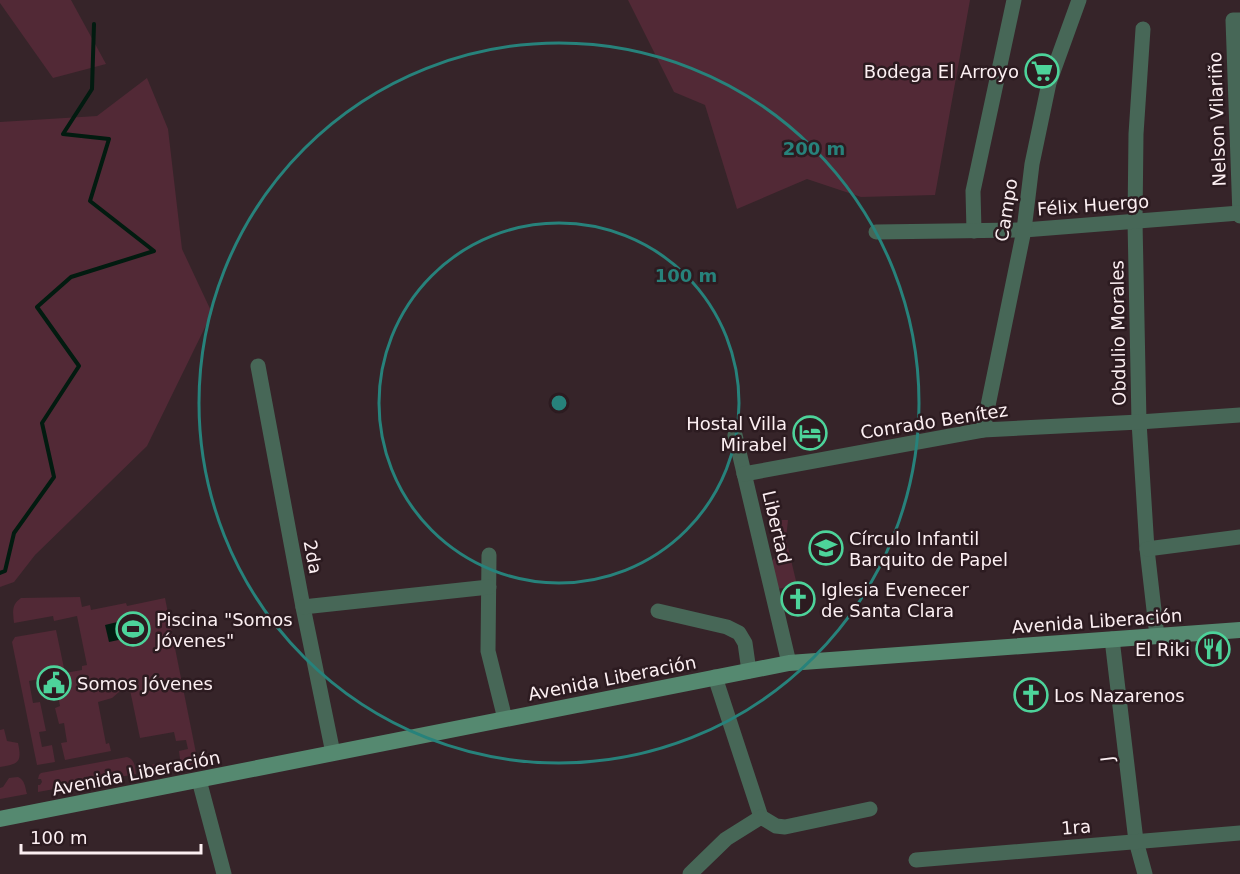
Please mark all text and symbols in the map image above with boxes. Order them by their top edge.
street label: Nelson Vilariño [1204,51,1230,187]
supermarket icon: Bodega El Arroyo [1024,53,1060,89]
place label: Bodega El Arroyo [864,61,1019,82]
text: 200 m [783,138,845,159]
street label: Campo [991,177,1021,243]
street label: Félix Huergo [1036,191,1150,219]
street label: Obdulio Morales [1106,260,1130,406]
text: 100 m [655,265,717,286]
centre of rings [549,393,569,413]
street label: Conrado Benítez [859,399,1009,443]
place label: Hostal Villa Mirabel [686,413,787,455]
hotel icon: Hostal Villa Mirabel [792,415,828,451]
street label: Libertad [758,488,796,566]
place label: Círculo Infantil Barquito de Papel [849,528,1008,570]
school or university icon: Círculo Infantil Barquito de Papel [808,530,844,566]
street label: 2da [299,538,327,576]
place label: Iglesia Evenecer de Santa Clara [821,579,969,621]
church icon: Iglesia Evenecer de Santa Clara [780,581,816,617]
street label: Avenida Liberación [1011,605,1183,637]
place label: Piscina "Somos Jóvenes" [155,609,293,651]
sports icon: Piscina "Somos Jóvenes" [115,611,151,647]
restaurant icon: El Riki [1195,631,1231,667]
place label: El Riki [1135,639,1190,660]
street label: Avenida Liberación [526,651,698,705]
public building icon: Somos Jóvenes [36,665,72,701]
place label: Somos Jóvenes [77,673,213,694]
church icon: Los Nazarenos [1013,677,1049,713]
place label: Los Nazarenos [1054,685,1185,706]
street label: Avenida Liberación [50,746,222,800]
street label: J [1096,755,1118,764]
street label: 1ra [1060,815,1092,839]
scale bar [21,817,201,855]
text: 100 m [30,827,88,848]

